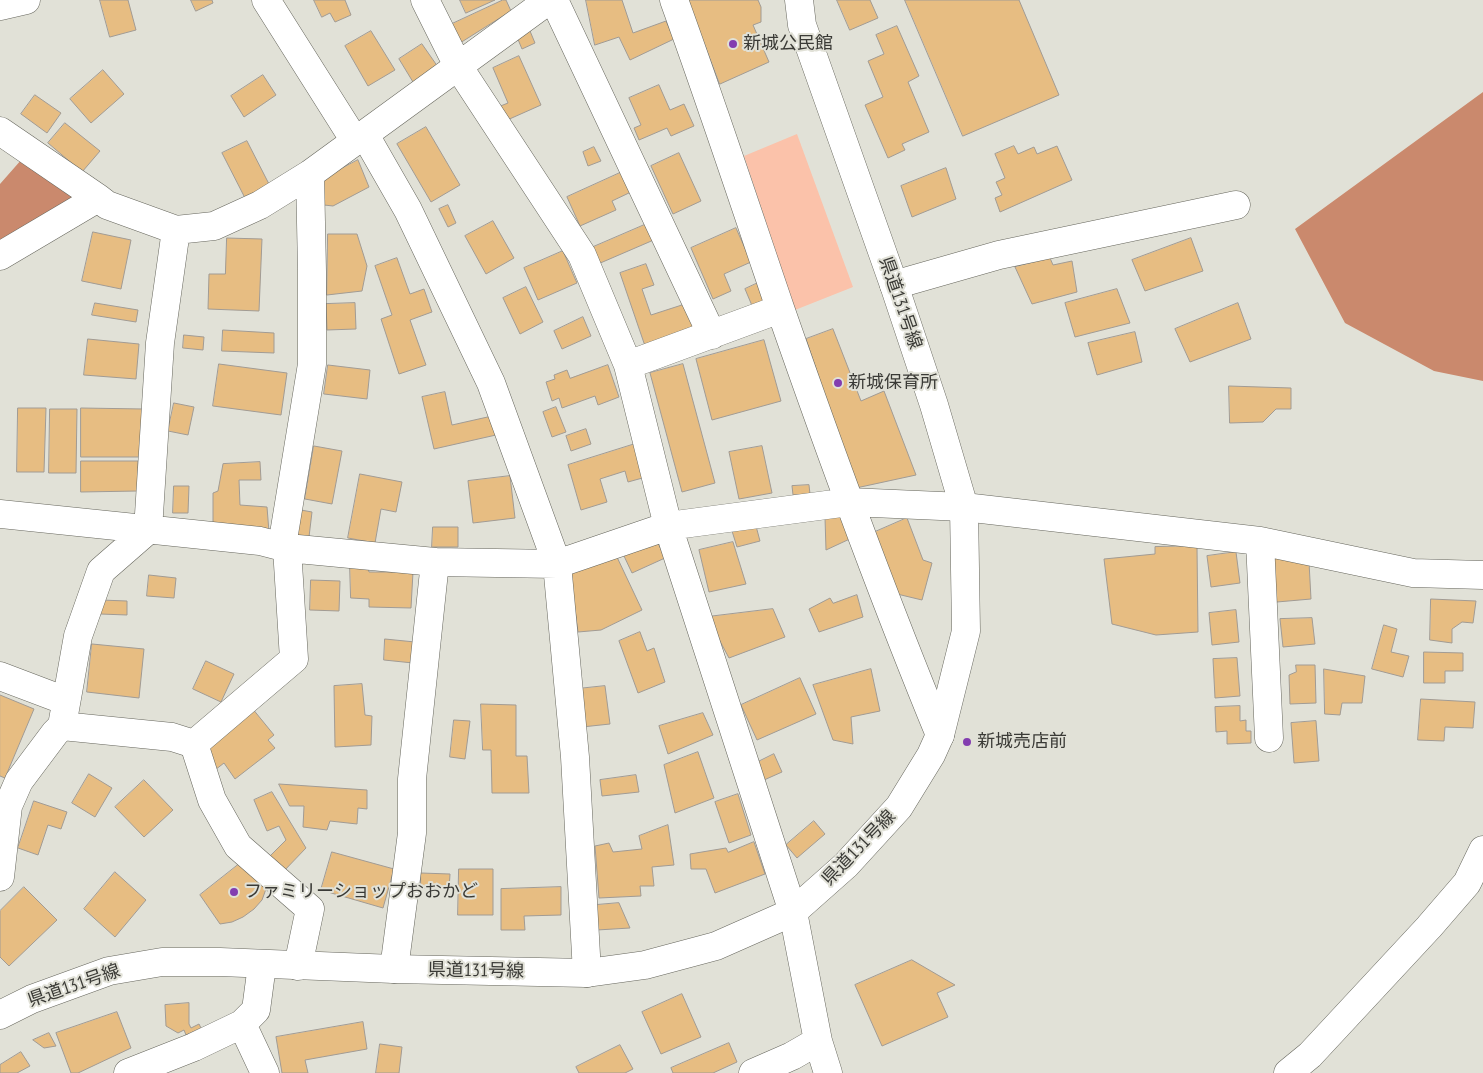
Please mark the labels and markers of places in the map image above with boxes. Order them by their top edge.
place label: 新城公民館 [743,33,833,55]
marker: 新城公民館 [727,38,739,50]
place label: 新城保育所 [848,372,938,394]
marker: 新城保育所 [832,377,844,389]
place label: 新城売店前 [977,731,1067,753]
marker: 新城売店前 [961,736,973,748]
place label: ファミリーショップおおかど [244,881,478,903]
marker: ファミリーショップおおかど [228,886,240,898]

